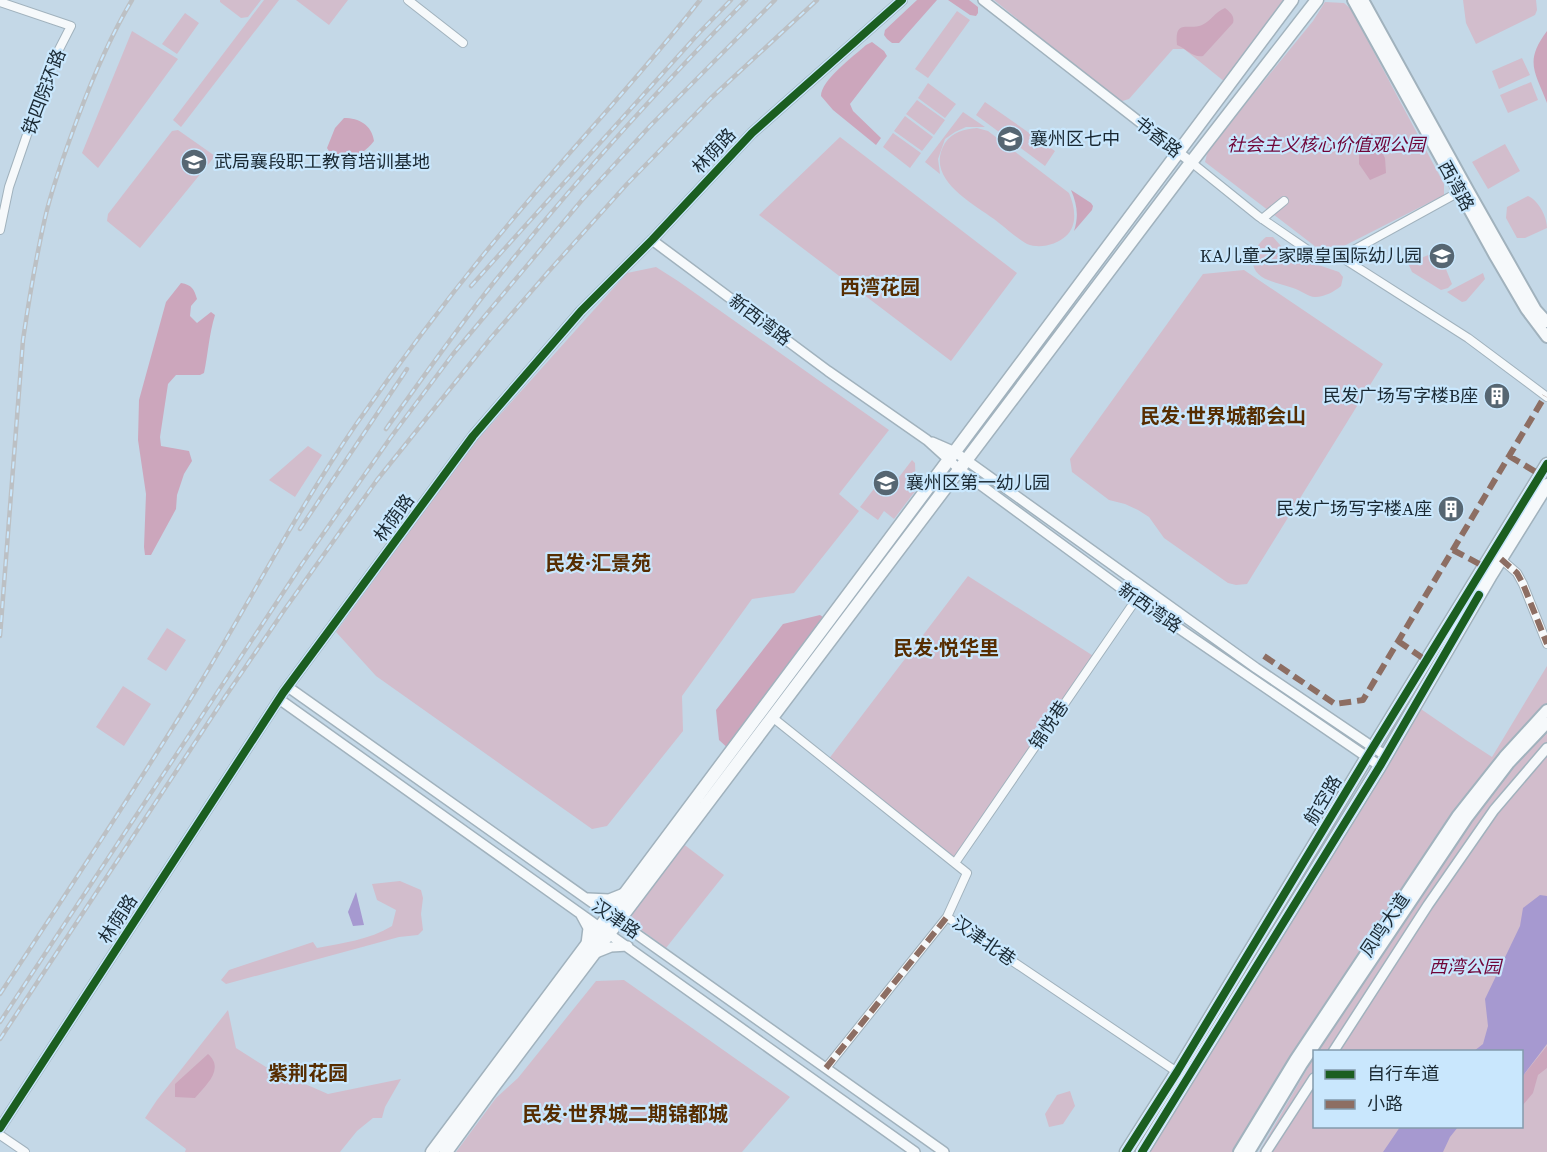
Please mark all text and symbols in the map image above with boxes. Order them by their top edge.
street label: 铁四院环路 [16,45,71,138]
street label: 书香路 [1129,110,1187,163]
street label: 林荫路 [686,122,741,179]
school or university icon: 襄州区七中 [995,124,1025,154]
place label: 襄州区七中 [1030,126,1120,151]
park label: 社会主义核心价值观公园 [1227,132,1428,157]
school or university icon: 武局襄段职工教育培训基地 [179,147,209,177]
place label: 武局襄段职工教育培训基地 [214,149,430,174]
street label: 西湾路 [1432,156,1480,215]
school or university icon: KA儿童之家暻皇国际幼儿园 [1427,241,1457,271]
place label: KA儿童之家暻皇国际幼儿园 [1200,243,1422,268]
district label: 西湾花园 [840,273,920,301]
street label: 新西湾路 [724,288,797,351]
building icon: 民发广场写字楼B座 [1482,381,1512,411]
place label: 民发广场写字楼B座 [1323,383,1478,408]
district label: 民发·世界城都会山 [1140,402,1306,430]
school or university icon: 襄州区第一幼儿园 [871,468,901,498]
place label: 襄州区第一幼儿园 [906,470,1050,495]
street label: 林荫路 [368,489,420,547]
building icon: 民发广场写字楼A座 [1436,494,1466,524]
place label: 民发广场写字楼A座 [1276,496,1432,521]
district label: 民发·汇景苑 [545,549,651,577]
street label: 新西湾路 [1114,577,1187,638]
district label: 民发·悦华里 [893,634,999,662]
street label: 锦悦巷 [1023,695,1074,754]
street label: 航空路 [1298,770,1347,829]
street label: 凤鸣大道 [1354,888,1415,962]
street label: 林荫路 [92,889,143,948]
street label: 汉津路 [587,893,646,944]
street label: 汉津北巷 [948,910,1021,971]
park label: 西湾公园 [1429,954,1504,979]
legend [1313,1050,1523,1128]
district label: 紫荆花园 [268,1059,348,1087]
text: 自行车道 [1367,1061,1439,1086]
text: 小路 [1367,1091,1403,1116]
district label: 民发·世界城二期锦都城 [522,1100,728,1128]

